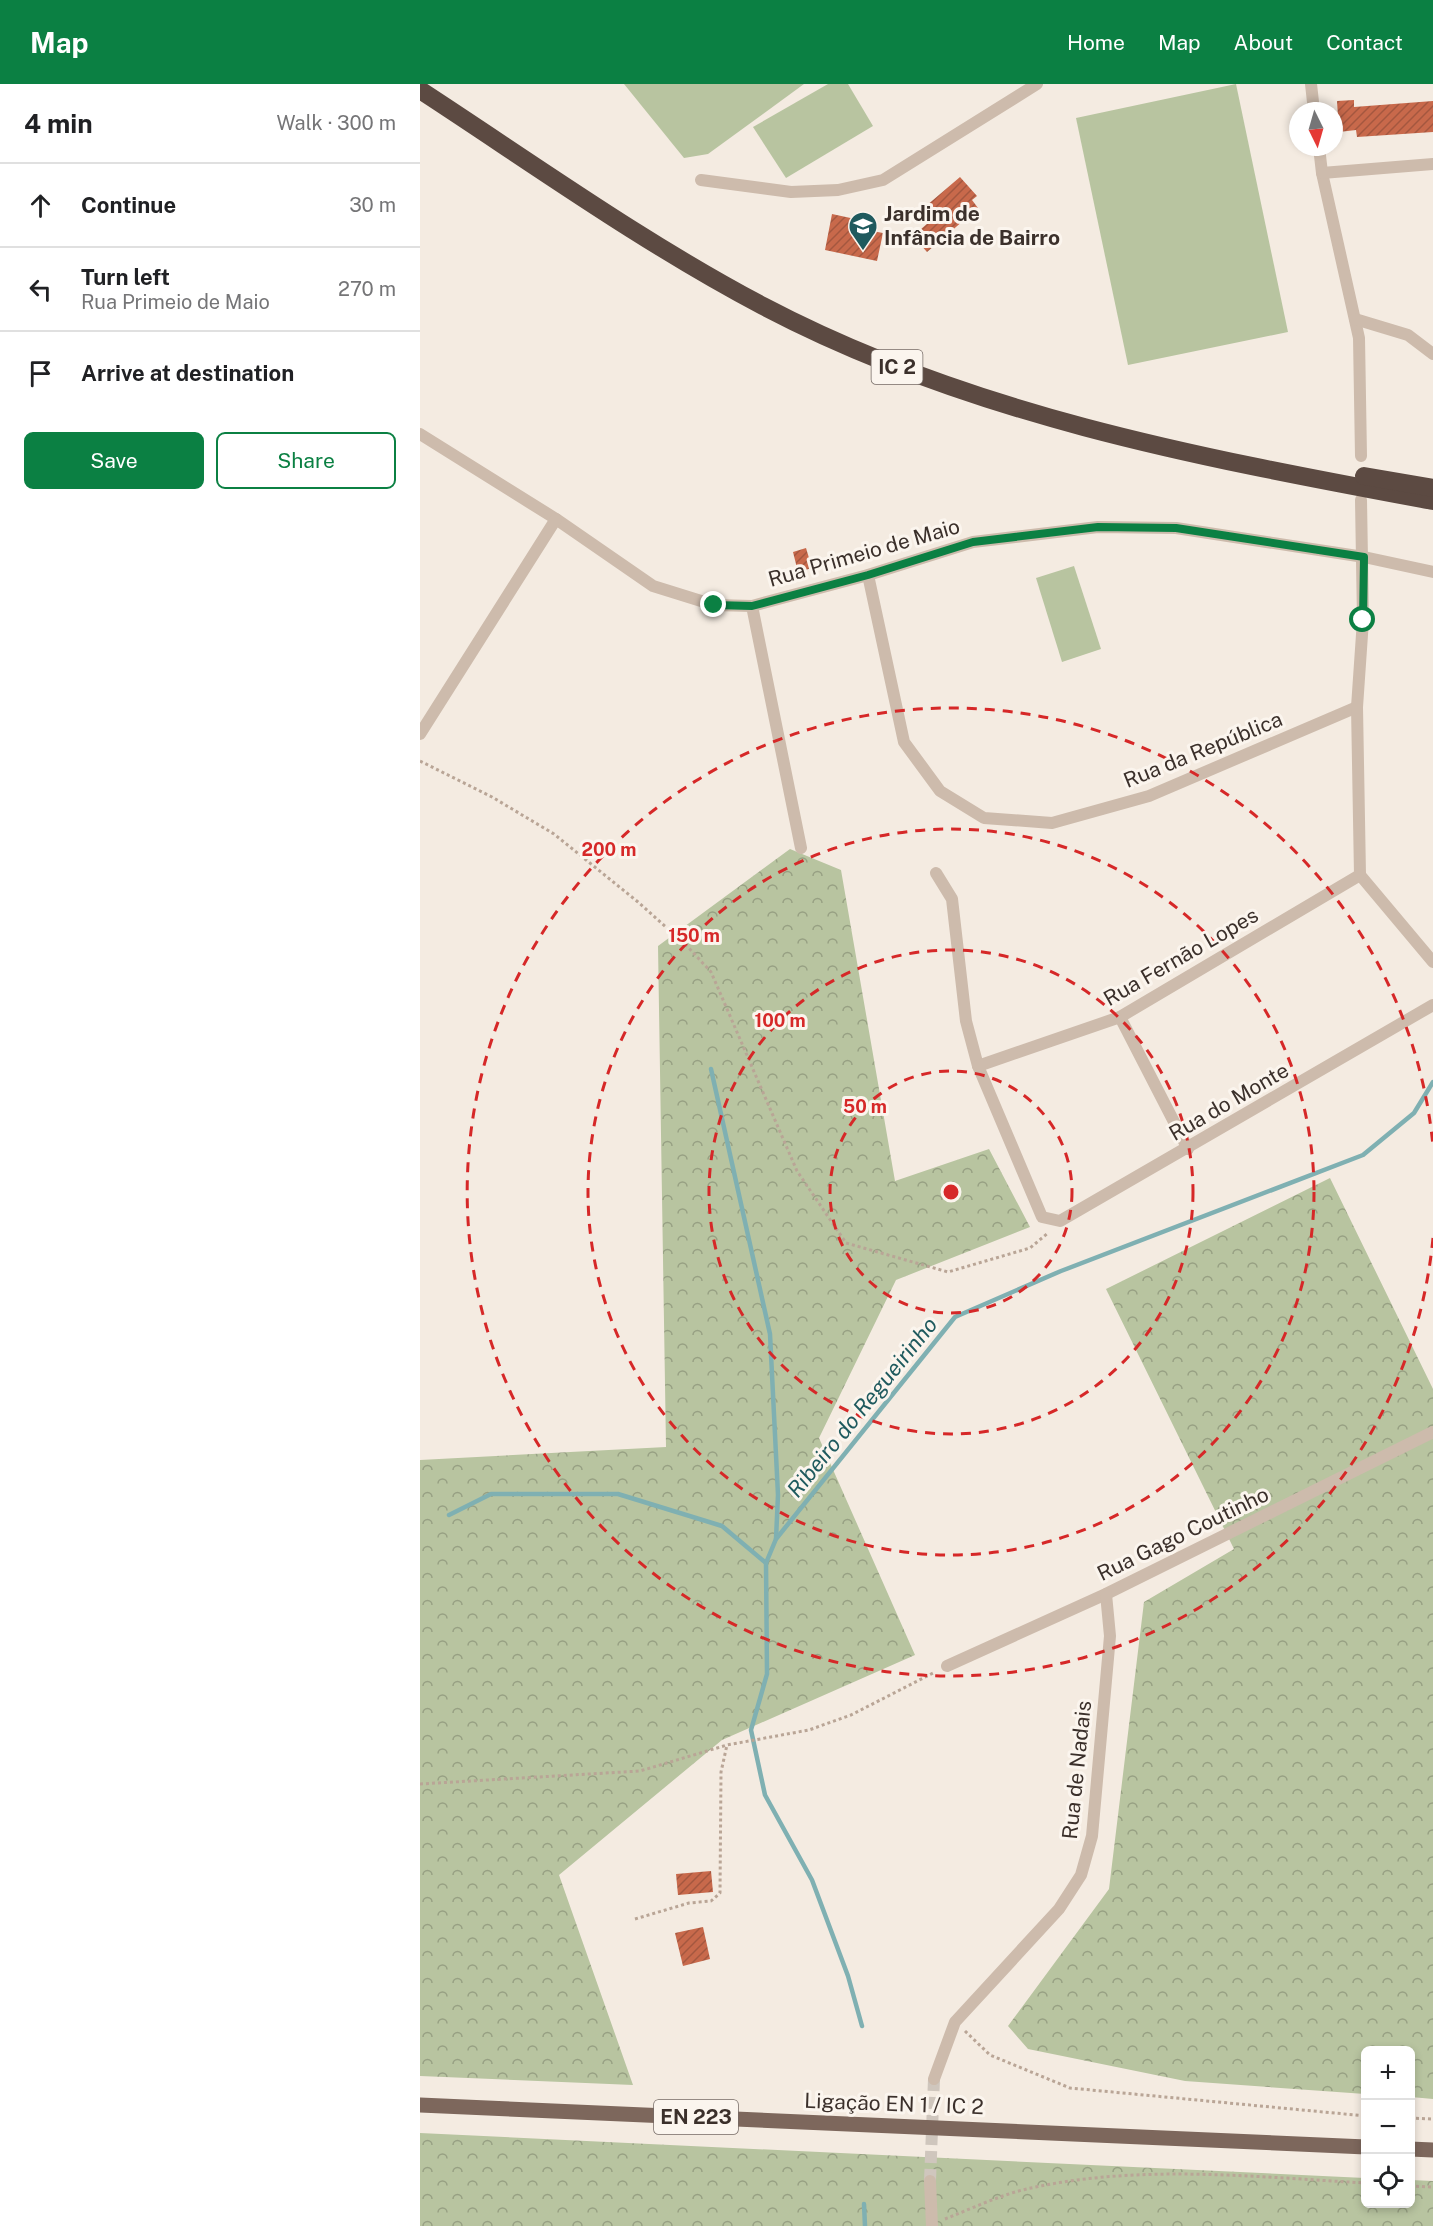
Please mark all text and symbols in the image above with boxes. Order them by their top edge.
text: Map [30,26,89,59]
text: Home [1067,30,1125,55]
text: Map [1158,30,1201,55]
text: About [1234,30,1293,55]
text: Contact [1326,30,1403,55]
north arrow [1289,102,1343,156]
text: 4 min [24,108,93,139]
text: Walk · 300 m [276,111,396,135]
icon: ahead [24,189,57,222]
text: Continue [81,192,176,218]
text: 30 m [349,193,396,217]
place label: Jardim de Infância de Bairro [884,201,1060,250]
school or university icon: Jardim de Infância de Bairro [847,210,879,252]
text: Turn left [81,264,170,290]
icon: left [24,273,57,306]
text: 270 m [338,277,396,301]
text: Rua Primeio de Maio [81,290,270,314]
road number: IC 2 [872,350,922,384]
icon: arrive [24,357,57,390]
text: Arrive at destination [81,360,294,386]
button: Save [24,432,204,489]
button: Share [216,432,396,489]
street label: Rua Primeio de Maio [765,513,963,592]
route end [700,591,726,617]
route start [1349,606,1375,632]
street label: Rua da República [1120,706,1286,793]
text: 200 m [582,839,636,860]
street label: Rua Fernão Lopes [1099,902,1262,1011]
text: 150 m [668,925,720,946]
text: 100 m [754,1010,806,1031]
street label: Rua do Monte [1165,1057,1293,1146]
text: 50 m [843,1096,887,1117]
centre of rings [941,1182,961,1202]
water label: Ribeiro do Regueirinho [781,1312,943,1502]
street label: Rua Gago Coutinho [1093,1481,1273,1586]
street label: Rua de Nadais [1057,1699,1096,1841]
map controls [1361,2046,1415,2208]
button: + [1361,2046,1415,2100]
street label: Ligação EN 1 / IC 2 [804,2088,984,2119]
road number: EN 223 [654,2100,738,2134]
button: − [1361,2100,1415,2154]
button: locate [1361,2154,1415,2208]

